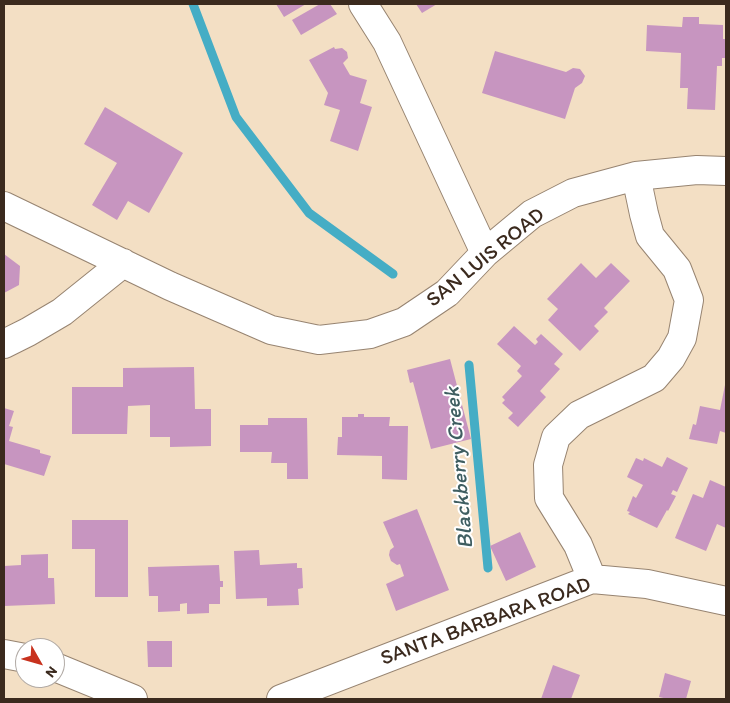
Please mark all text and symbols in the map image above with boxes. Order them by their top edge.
street label: SAN LUIS ROAD [422,203,550,313]
water label: Blackberry Creek [440,386,480,550]
street label: SANTA BARBARA ROAD [377,572,595,672]
north arrow [15,638,65,688]
text: N [42,663,61,681]

